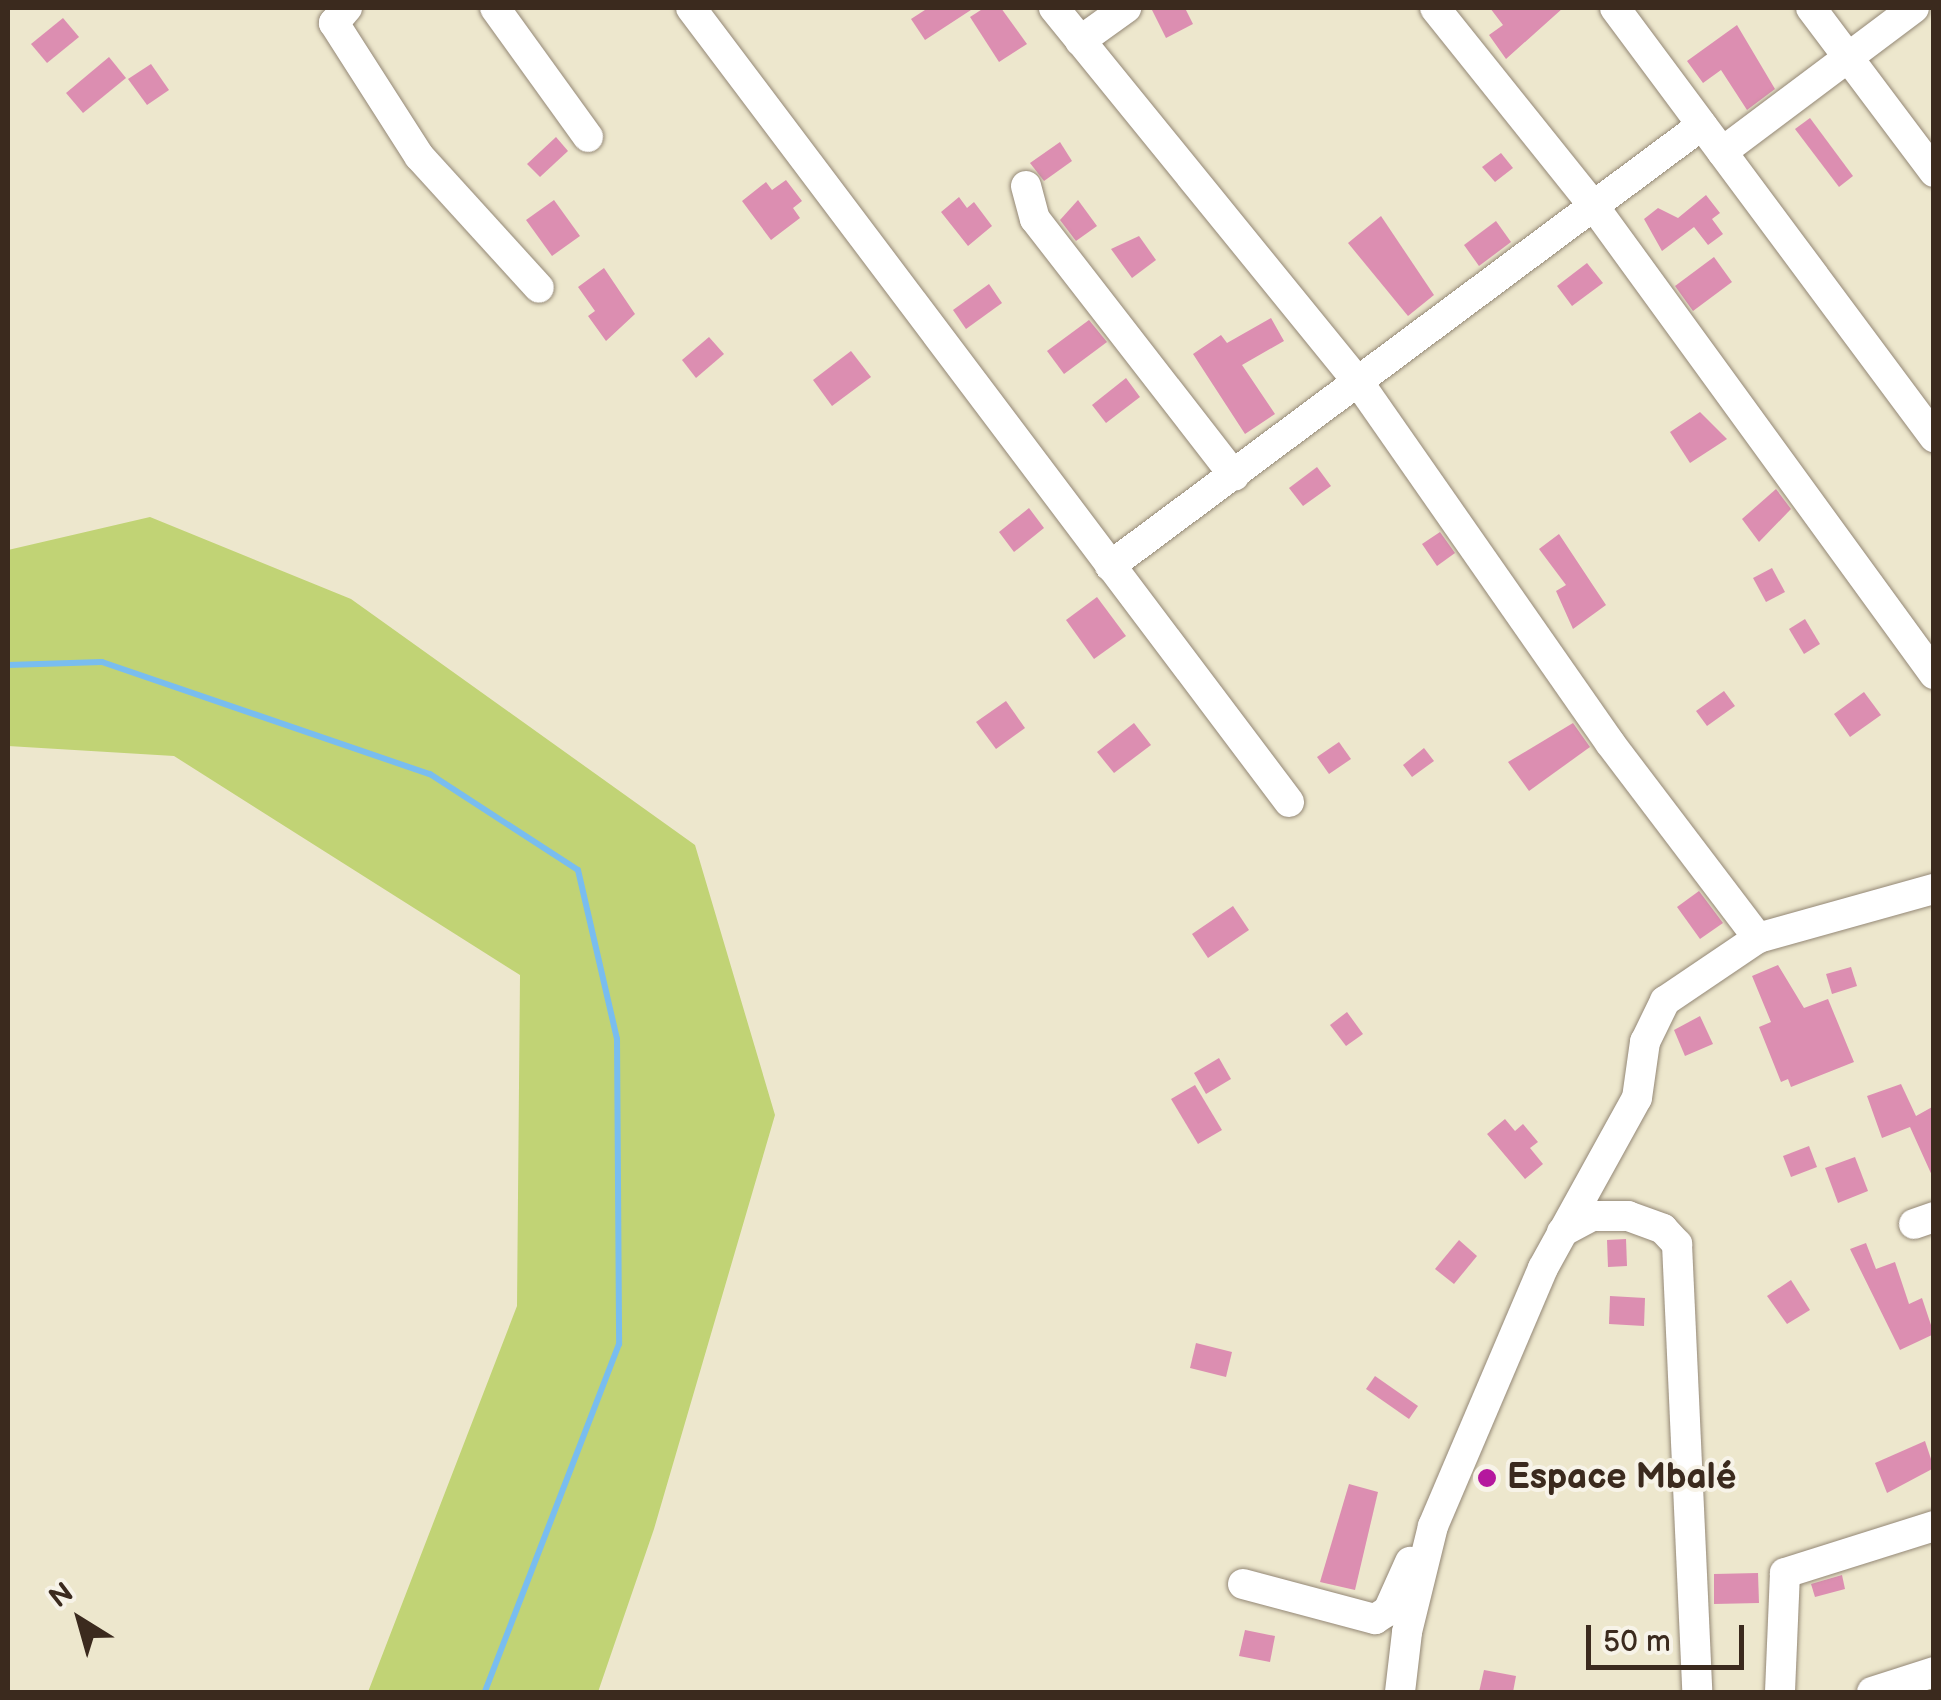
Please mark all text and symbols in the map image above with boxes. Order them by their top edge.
place label: Espace Mbalé [1507,1457,1736,1499]
marker: Espace Mbalé [1476,1467,1498,1489]
north arrow [30,1570,130,1670]
text: N [43,1576,80,1615]
scale bar [1591,1605,1748,1667]
text: 50 m [1603,1624,1671,1660]

